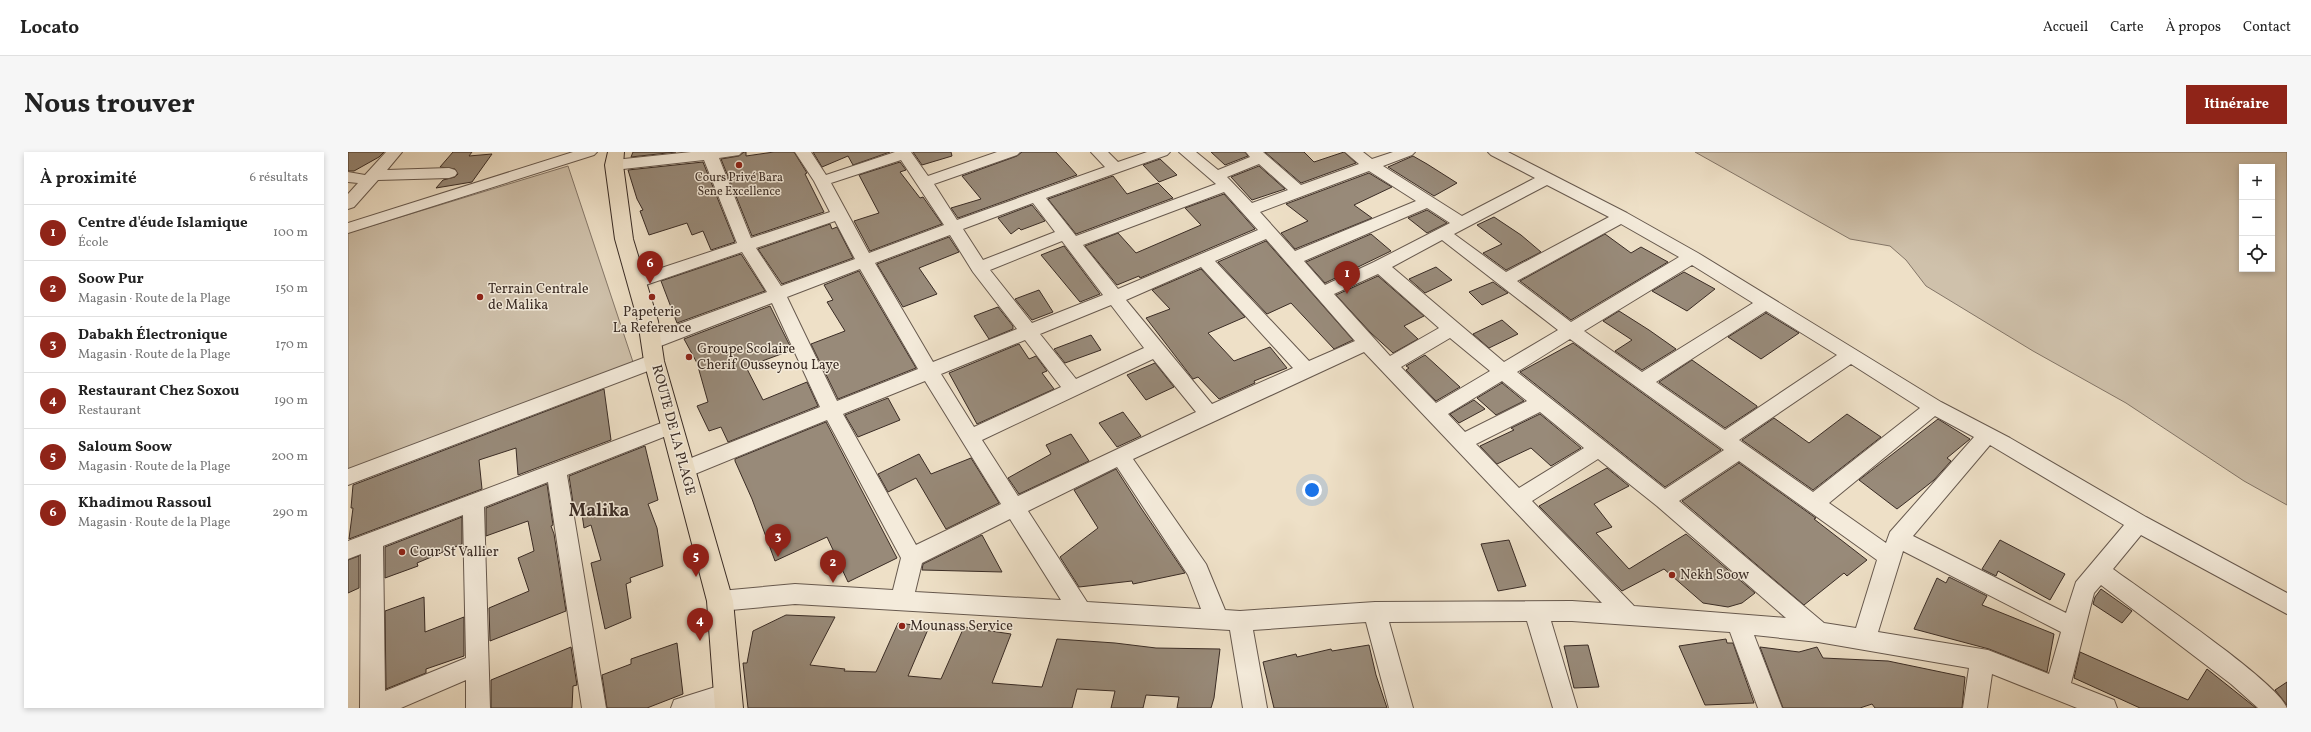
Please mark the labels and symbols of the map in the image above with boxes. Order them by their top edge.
marker: Cours Privé Bara Sene Excellence [734,160,744,170]
place label: Cours Privé Bara Sene Excellence [695,170,783,200]
pin: 6 [637,251,663,284]
pin: 1 [1334,261,1360,294]
place label: Terrain Centrale de Malika [488,280,589,315]
marker: Terrain Centrale de Malika [475,292,485,302]
marker: Papeterie La Reference [647,292,657,302]
place label: Papeterie La Reference [613,303,692,338]
place label: Groupe Scolaire Cherif Ousseynou Laye [697,340,840,375]
marker: Groupe Scolaire Cherif Ousseynou Laye [684,352,694,362]
street label: ROUTE DE LA PLAGE [646,363,700,497]
your location [1302,480,1322,500]
district label: Malika [569,499,629,524]
pin: 3 [765,524,791,557]
place label: Cour St Vallier [410,543,499,562]
pin: 5 [683,544,709,577]
marker: Cour St Vallier [397,547,407,557]
pin: 2 [820,550,846,583]
place label: Nekh Soow [1680,566,1749,585]
marker: Nekh Soow [1667,570,1677,580]
pin: 4 [687,608,713,641]
place label: Mounass Service [910,617,1013,636]
marker: Mounass Service [897,621,907,631]

